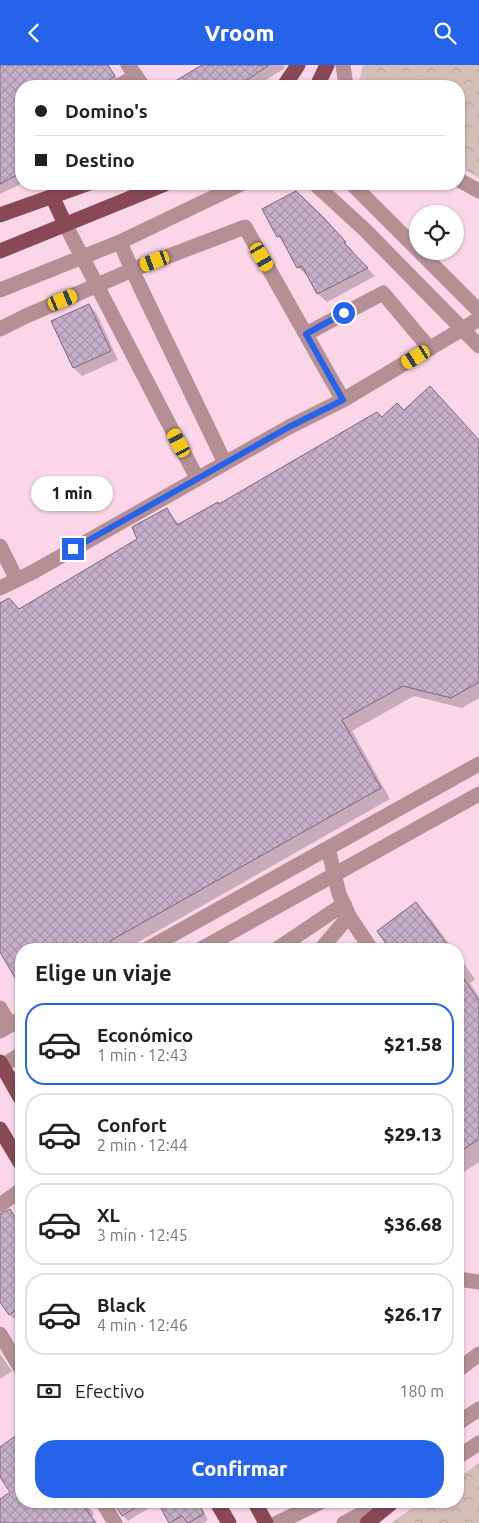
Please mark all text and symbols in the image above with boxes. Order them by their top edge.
icon: back [20,19,48,47]
icon: search [431,19,459,47]
text: Vroom [204,20,275,45]
text: Domino's [65,100,148,122]
text: Destino [65,149,135,171]
map controls [409,205,464,260]
button: locate [409,205,464,260]
car [248,240,275,274]
car [138,249,171,273]
car [46,287,79,313]
route start [333,302,355,324]
car [399,343,432,371]
car [165,426,192,460]
callout: 1 min [32,477,114,511]
text: 1 min [52,484,92,502]
route end [62,538,84,560]
text: Elige un viaje [35,960,172,985]
icon: car [37,1022,82,1067]
text: Económico [97,1024,193,1046]
text: $21.58 [384,1033,442,1055]
text: 1 min · 12:43 [97,1046,188,1064]
icon: car [37,1112,82,1157]
text: Confort [97,1114,167,1136]
text: $29.13 [384,1123,442,1145]
text: 2 min · 12:44 [97,1136,188,1154]
icon: car [37,1202,82,1247]
text: XL [97,1204,120,1226]
text: $36.68 [384,1213,442,1235]
text: 3 min · 12:45 [97,1226,188,1244]
icon: car [37,1292,82,1337]
text: Black [97,1294,146,1316]
text: $26.17 [384,1303,442,1325]
text: 4 min · 12:46 [97,1316,188,1334]
icon: cash [35,1377,63,1405]
text: Efectivo [75,1380,145,1402]
text: 180 m [399,1382,444,1400]
button: Confirmar [35,1440,444,1498]

